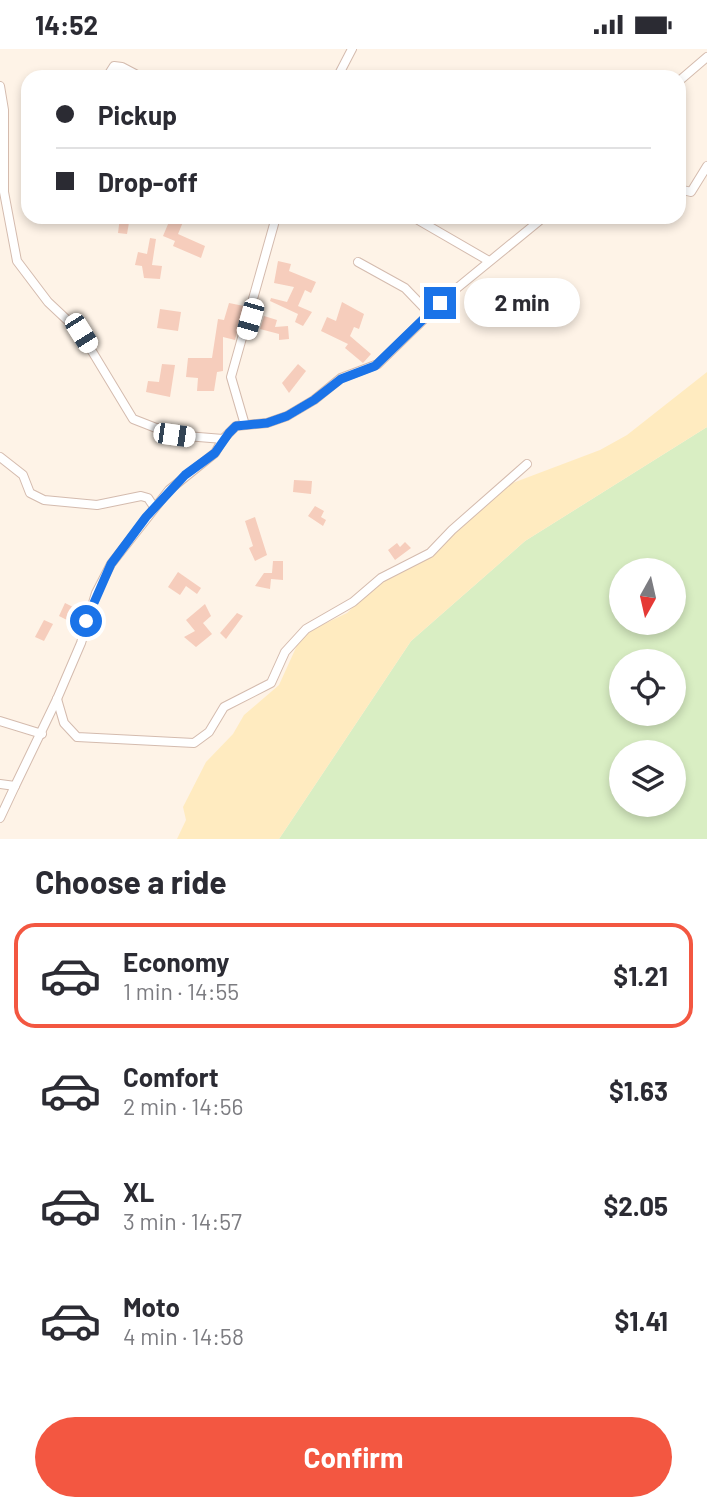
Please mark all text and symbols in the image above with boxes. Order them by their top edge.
text: 14:52 [35,9,98,40]
text: Pickup [98,99,177,130]
text: Drop-off [98,166,198,197]
callout: 2 min [464,279,580,327]
route end [424,287,456,319]
text: 2 min [494,288,550,316]
car [235,296,266,342]
car [61,310,102,356]
car [152,422,197,448]
north arrow [609,558,686,635]
map controls [609,558,686,817]
route start [70,605,102,637]
button: locate [609,649,686,726]
button: layers [609,740,686,817]
text: Choose a ride [35,862,227,900]
icon: car [39,944,102,1007]
text: Economy [123,946,229,977]
text: $1.21 [613,960,668,991]
text: 1 min · 14:55 [123,977,239,1005]
icon: car [39,1059,102,1122]
text: Comfort [123,1061,219,1092]
text: $1.63 [609,1075,668,1106]
text: 2 min · 14:56 [123,1092,243,1120]
icon: car [39,1174,102,1237]
text: XL [123,1176,154,1207]
text: $2.05 [603,1190,668,1221]
text: 3 min · 14:57 [123,1207,242,1235]
icon: car [39,1289,102,1352]
text: Moto [123,1291,180,1322]
text: $1.41 [614,1305,668,1336]
text: 4 min · 14:58 [123,1322,244,1350]
button: Confirm [35,1417,672,1497]

